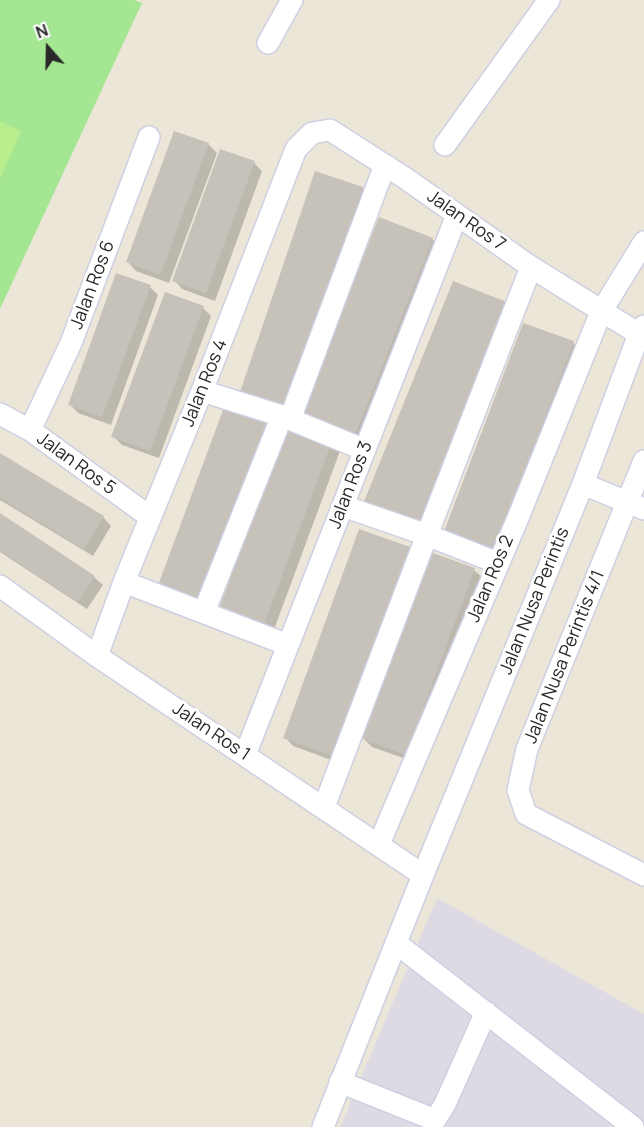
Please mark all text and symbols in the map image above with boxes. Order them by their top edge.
north arrow [18,18,78,78]
text: N [33,19,51,43]
street label: Jalan Ros 7 [423,186,509,256]
street label: Jalan Ros 6 [66,238,120,332]
street label: Jalan Ros 4 [178,336,232,430]
street label: Jalan Ros 5 [32,428,120,500]
street label: Jalan Ros 3 [324,438,378,532]
street label: Jalan Nusa Perintis [496,524,574,678]
street label: Jalan Ros 2 [463,532,519,626]
street label: Jalan Nusa Perintis 4/1 [520,567,610,747]
street label: Jalan Ros 1 [168,698,254,766]

